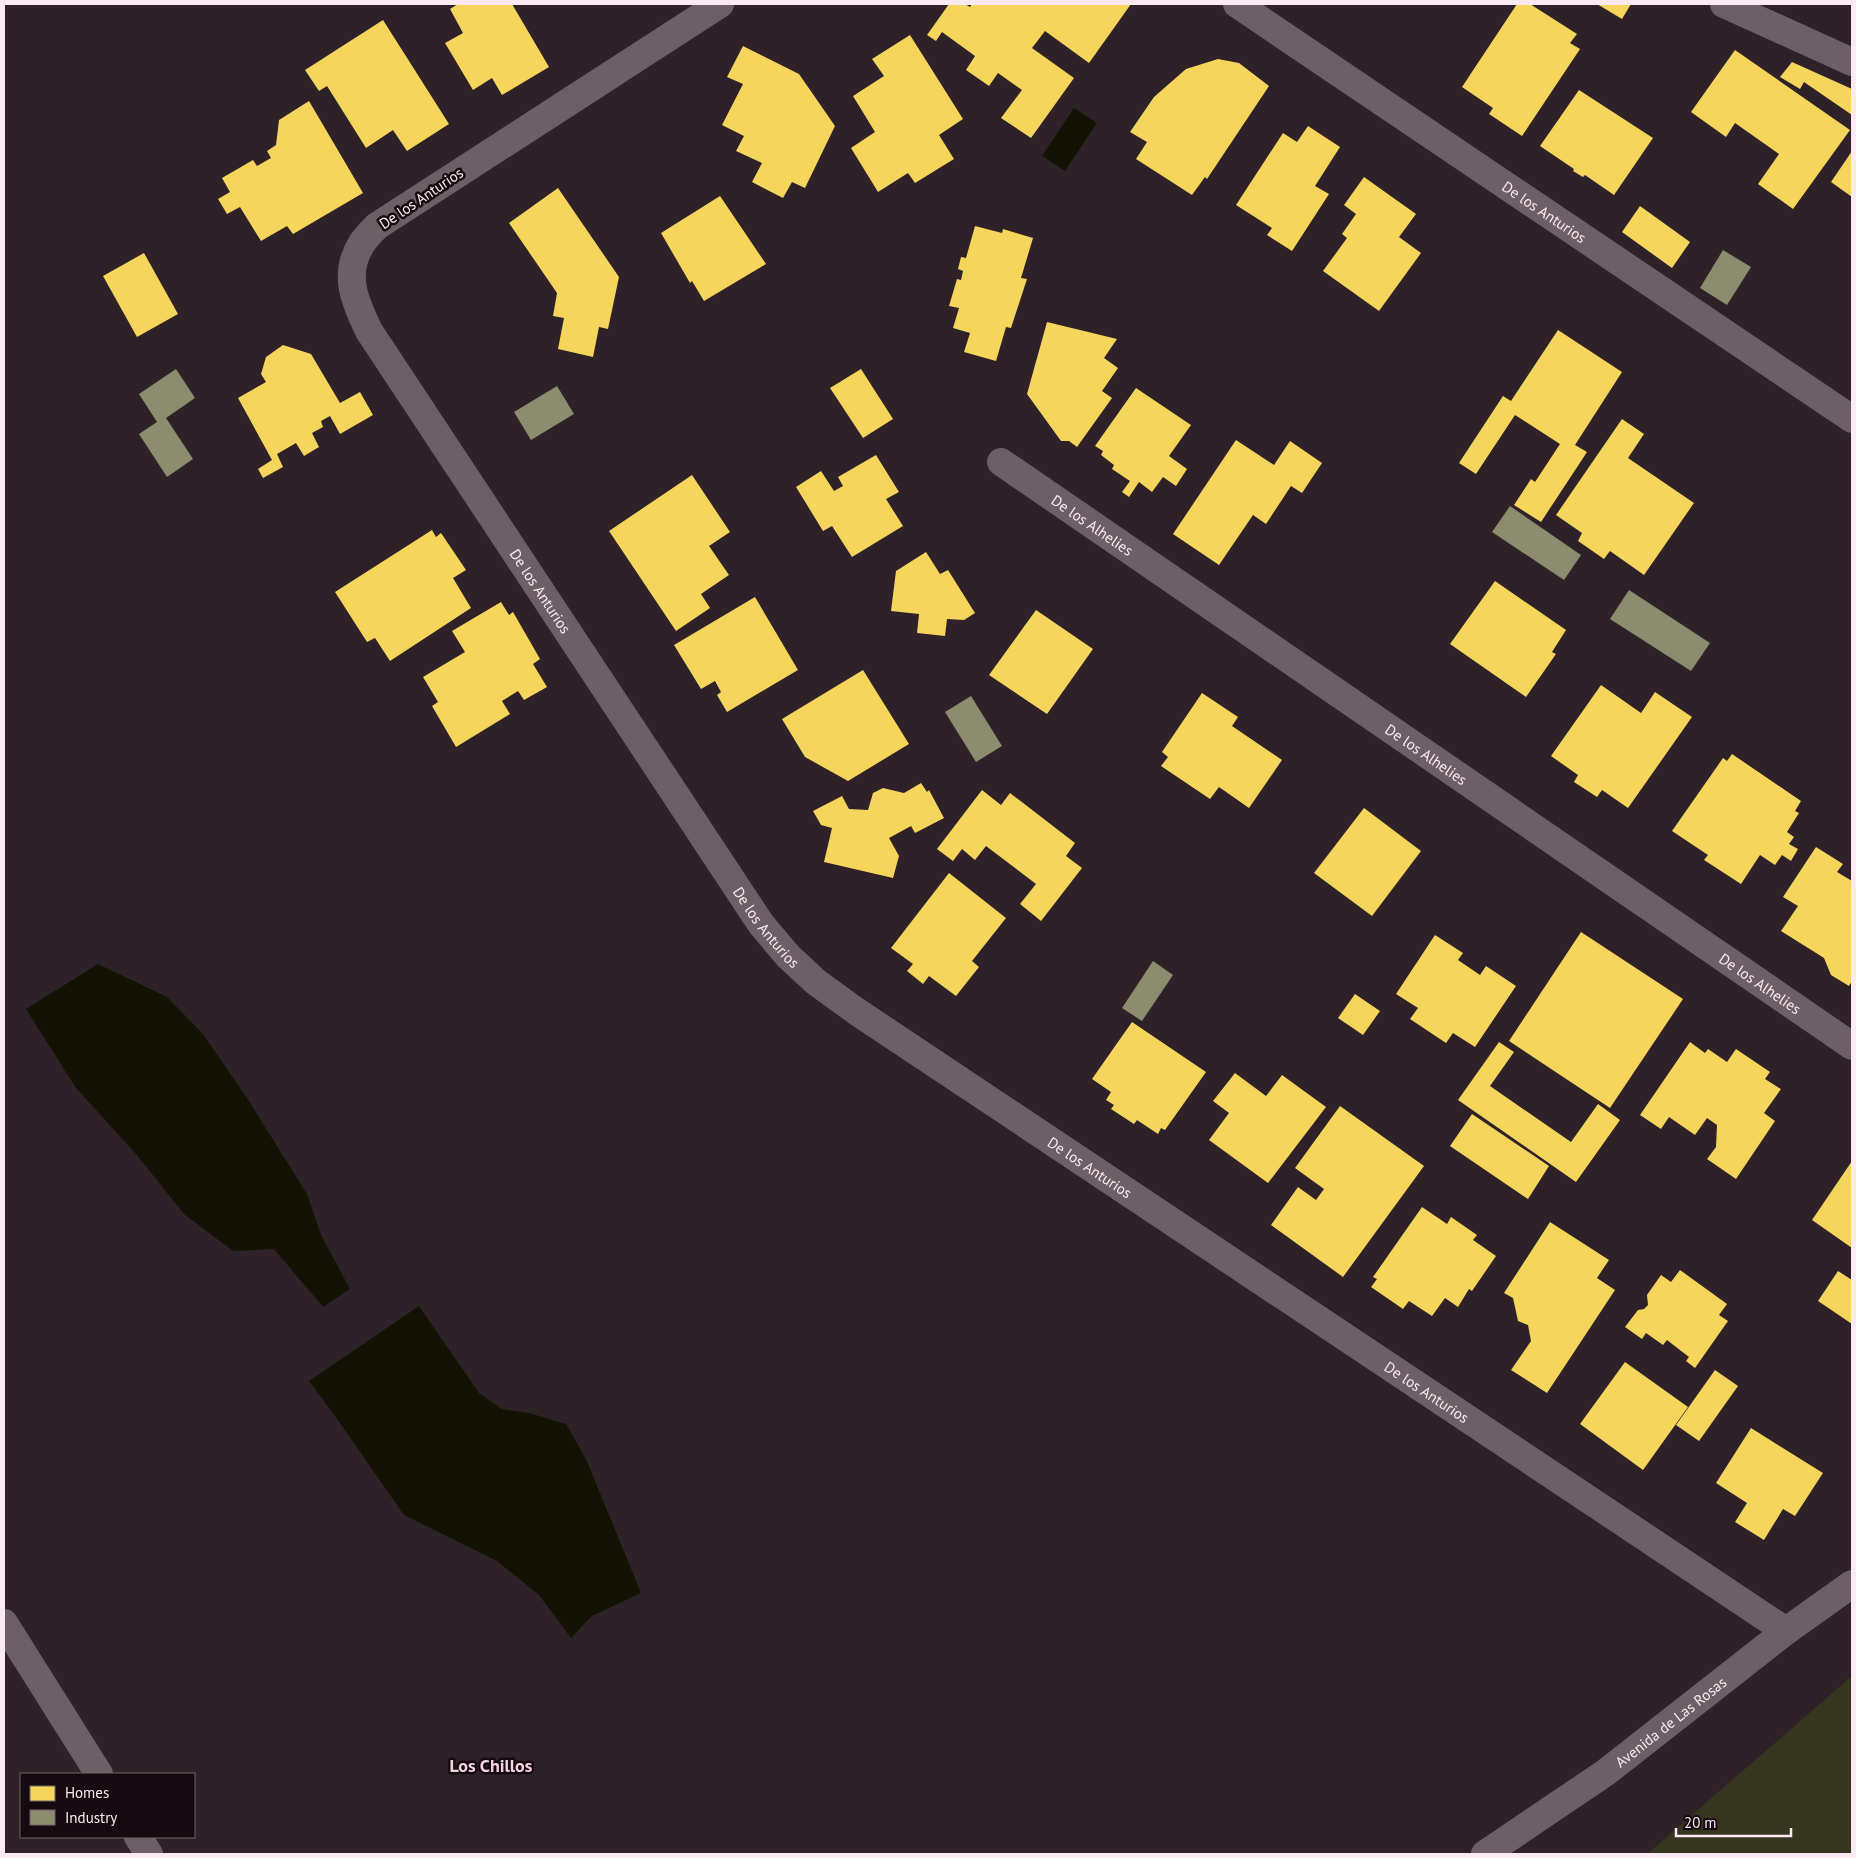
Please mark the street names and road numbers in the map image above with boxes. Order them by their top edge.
street label: De los Anturios [375,163,467,233]
street label: De los Anturios [1499,176,1590,247]
street label: De los Alhelies [1048,490,1137,560]
street label: De los Anturios [506,545,576,637]
street label: De los Alhelies [1382,719,1471,789]
street label: De los Anturios [729,883,804,972]
street label: De los Alhelies [1716,948,1805,1018]
street label: De los Anturios [1044,1132,1136,1202]
street label: De los Anturios [1381,1357,1473,1427]
street label: Avenida de Las Rosas [1611,1672,1730,1771]

